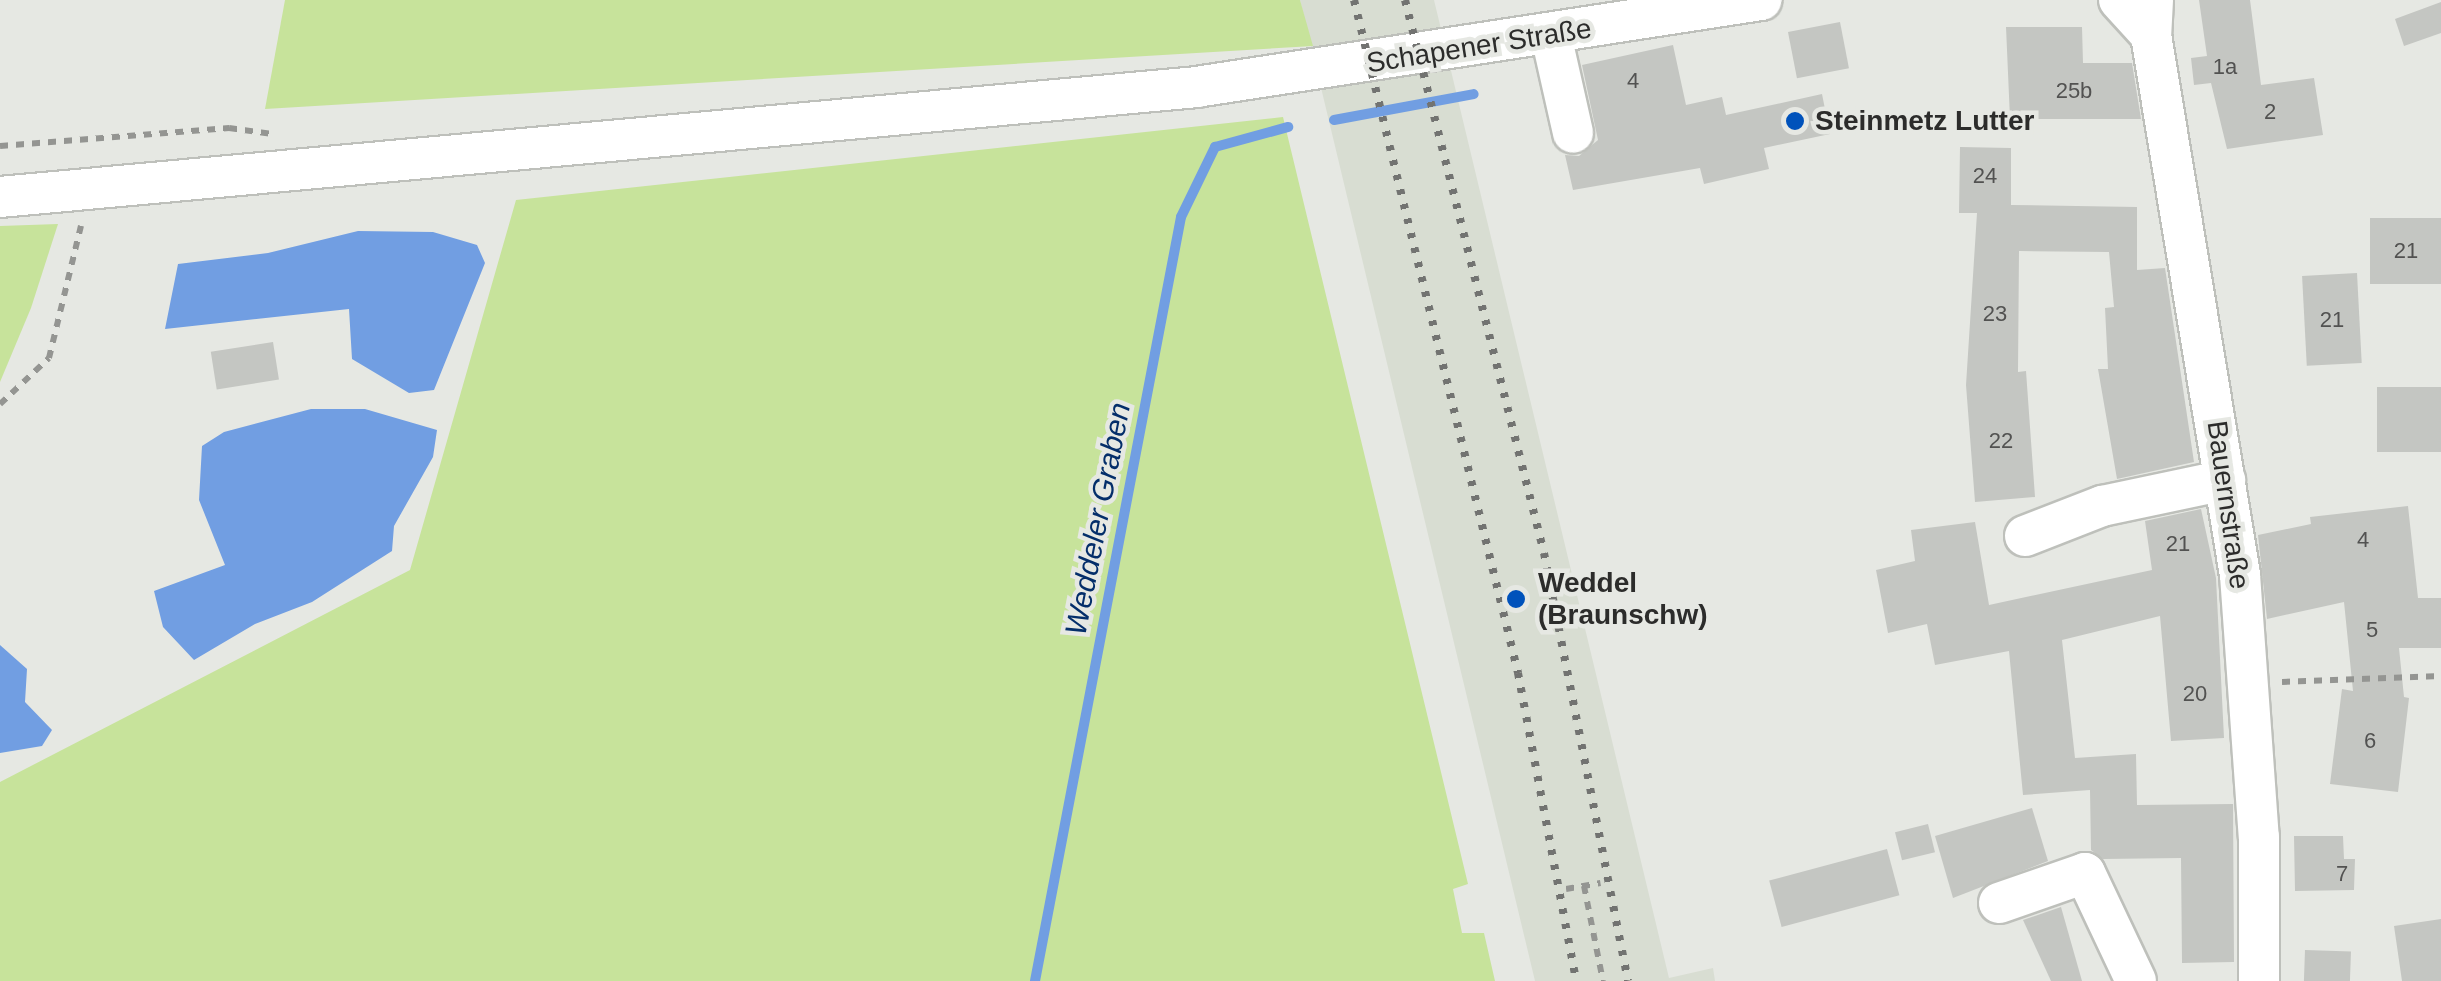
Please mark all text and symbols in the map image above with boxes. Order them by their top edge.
street label: Schapener Straße [1364,12,1594,80]
house number: 1a [2213,54,2237,80]
house number: 4 [1627,68,1639,94]
house number: 25b [2056,78,2092,104]
house number: 2 [2264,99,2276,125]
place label: Steinmetz Lutter [1815,104,2034,138]
marker: Steinmetz Lutter [1784,110,1806,132]
house number: 24 [1973,163,1997,189]
house number: 21 [2394,238,2418,264]
house number: 23 [1983,301,2007,327]
house number: 21 [2320,307,2344,333]
water label: Weddeler Graben [1058,400,1138,638]
street label: Bauernstraße [2200,419,2256,591]
house number: 22 [1989,428,2013,454]
house number: 4 [2357,527,2369,553]
house number: 21 [2166,531,2190,557]
place label: Weddel (Braunschw) [1538,566,1708,632]
marker: Weddel (Braunschw) [1503,586,1529,612]
house number: 5 [2366,617,2378,643]
house number: 20 [2183,681,2207,707]
house number: 6 [2364,728,2376,754]
house number: 7 [2336,861,2348,887]

